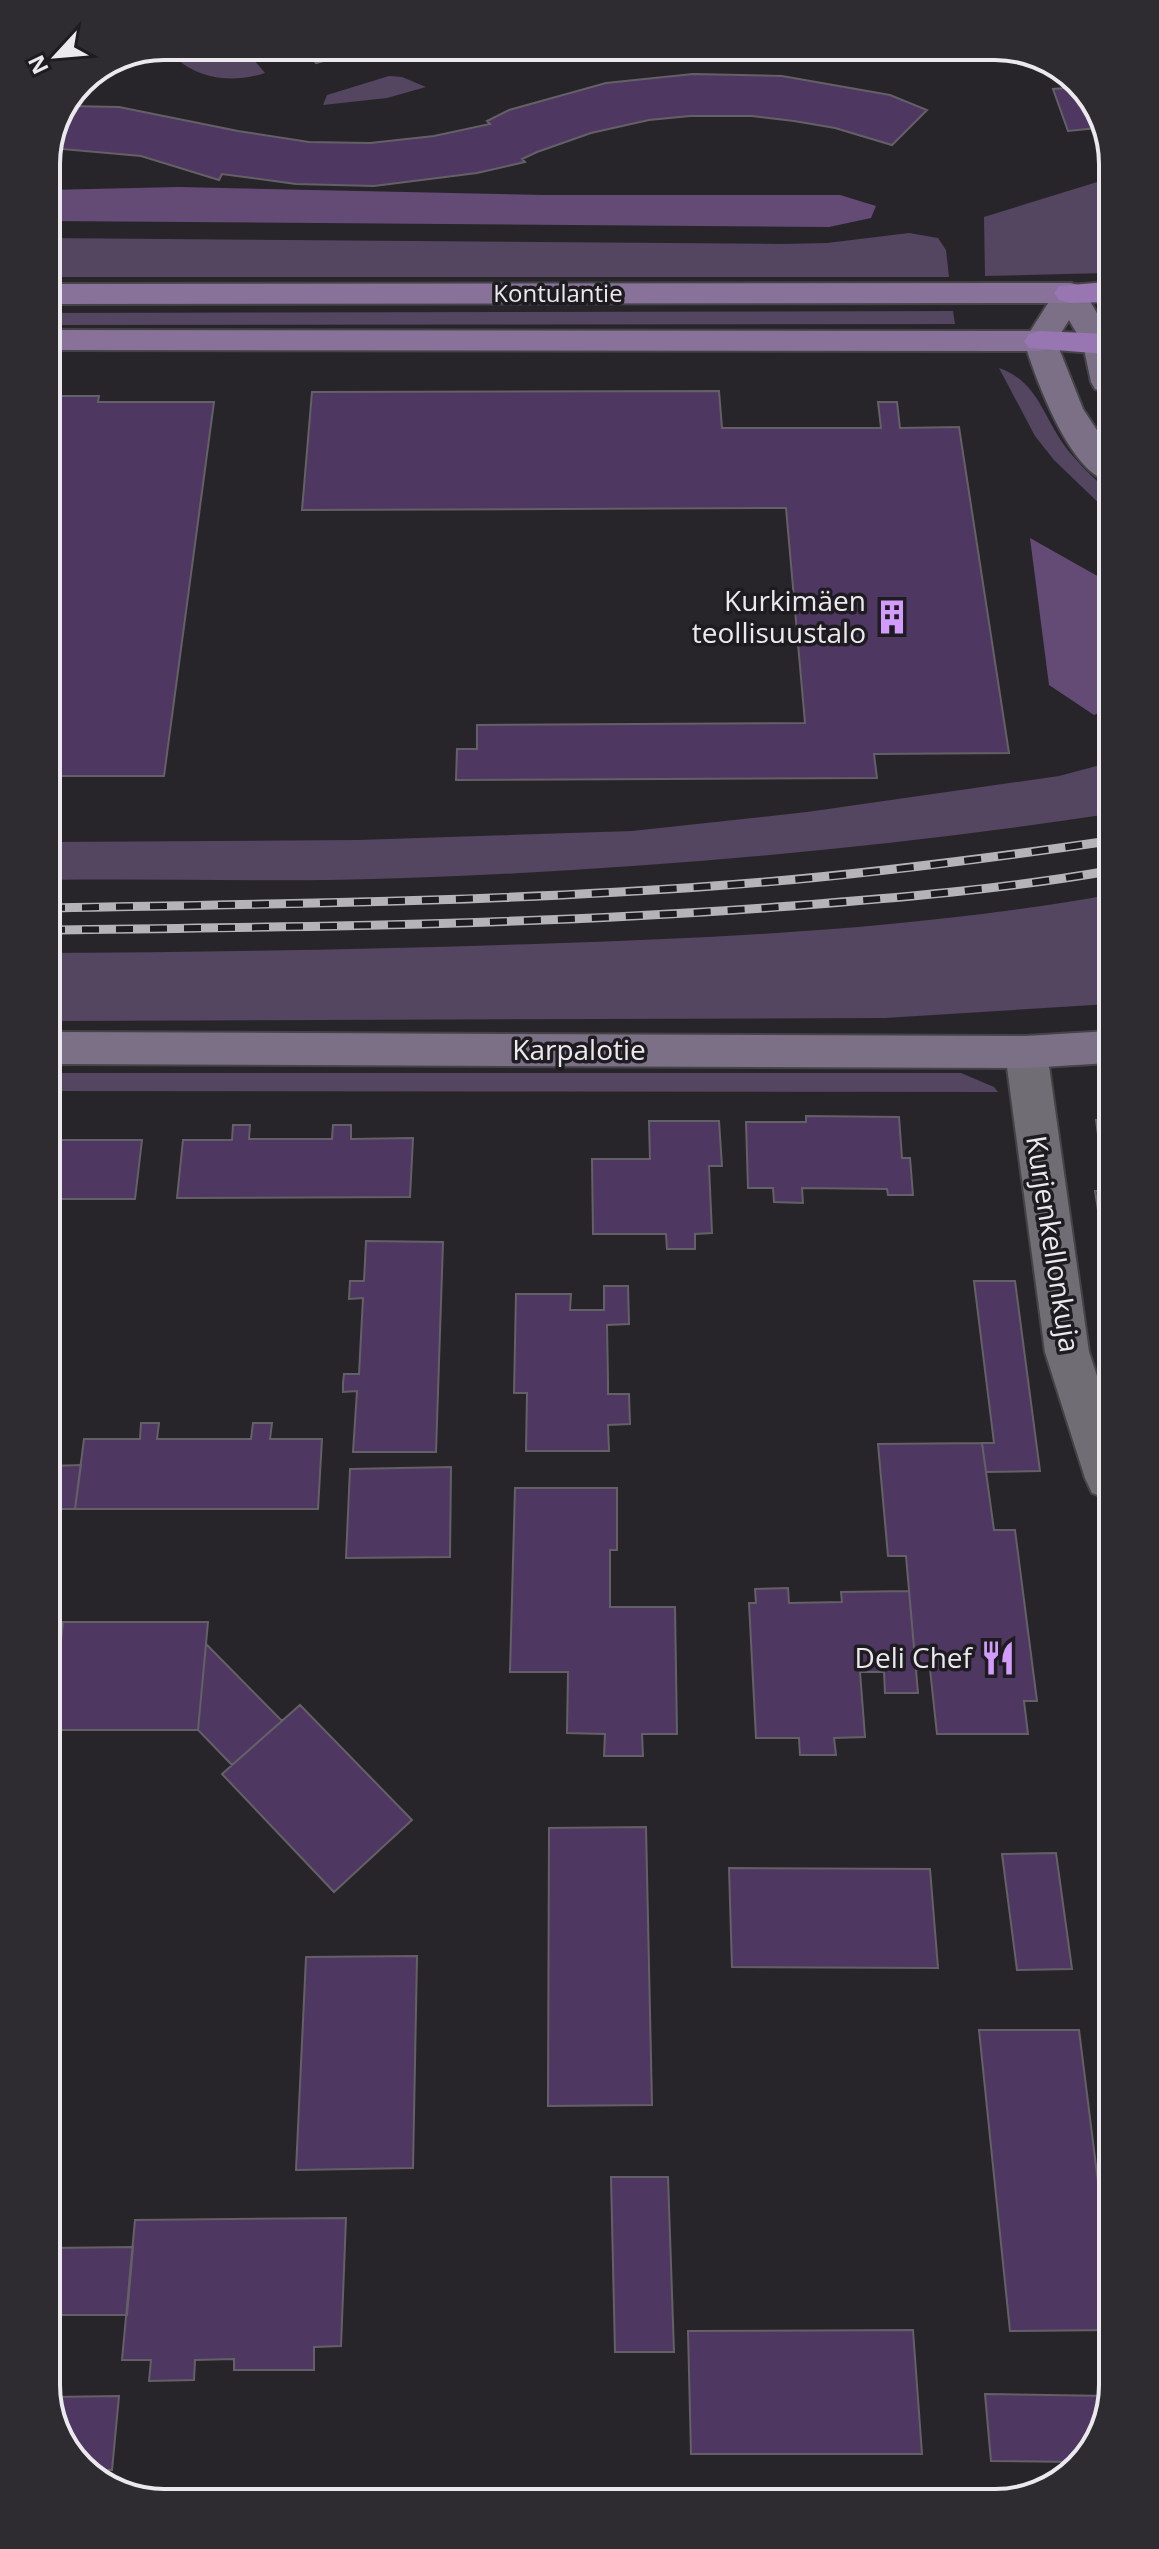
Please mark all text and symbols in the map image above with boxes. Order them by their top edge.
north arrow [16,16,96,96]
text: N [20,51,55,80]
street label: Kontulantie [493,276,623,309]
place label: Kurkimäen teollisuustalo [692,581,866,651]
building icon: Kurkimäen teollisuustalo [873,598,911,636]
street label: Karpalotie [512,1030,646,1068]
street label: Kurjenkellonkuja [1018,1133,1090,1355]
place label: Deli Chef [855,1638,974,1676]
restaurant icon: Deli Chef [979,1639,1017,1677]

